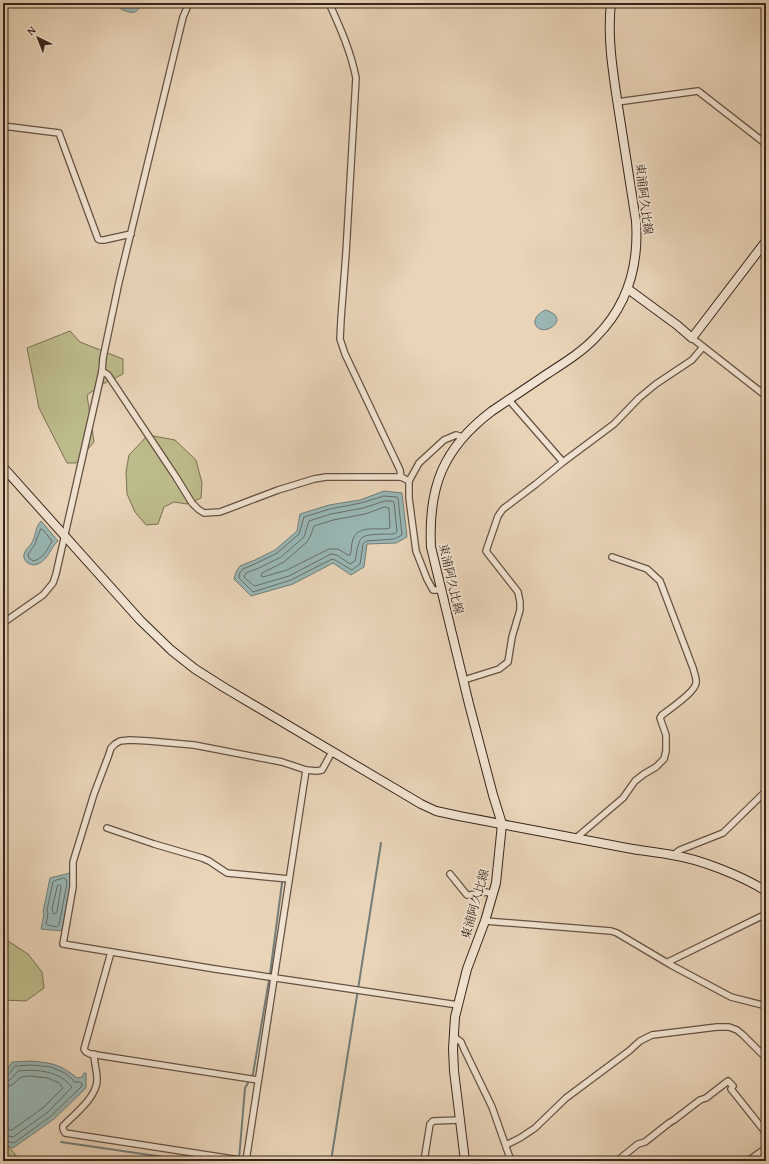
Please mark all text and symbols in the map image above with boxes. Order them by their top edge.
north arrow [18,18,58,58]
text: N [23,22,40,39]
street label: 東浦阿久比線 [632,162,657,236]
street label: 東浦阿久比線 [435,542,468,616]
street label: 東浦阿久比線 [456,867,493,941]

